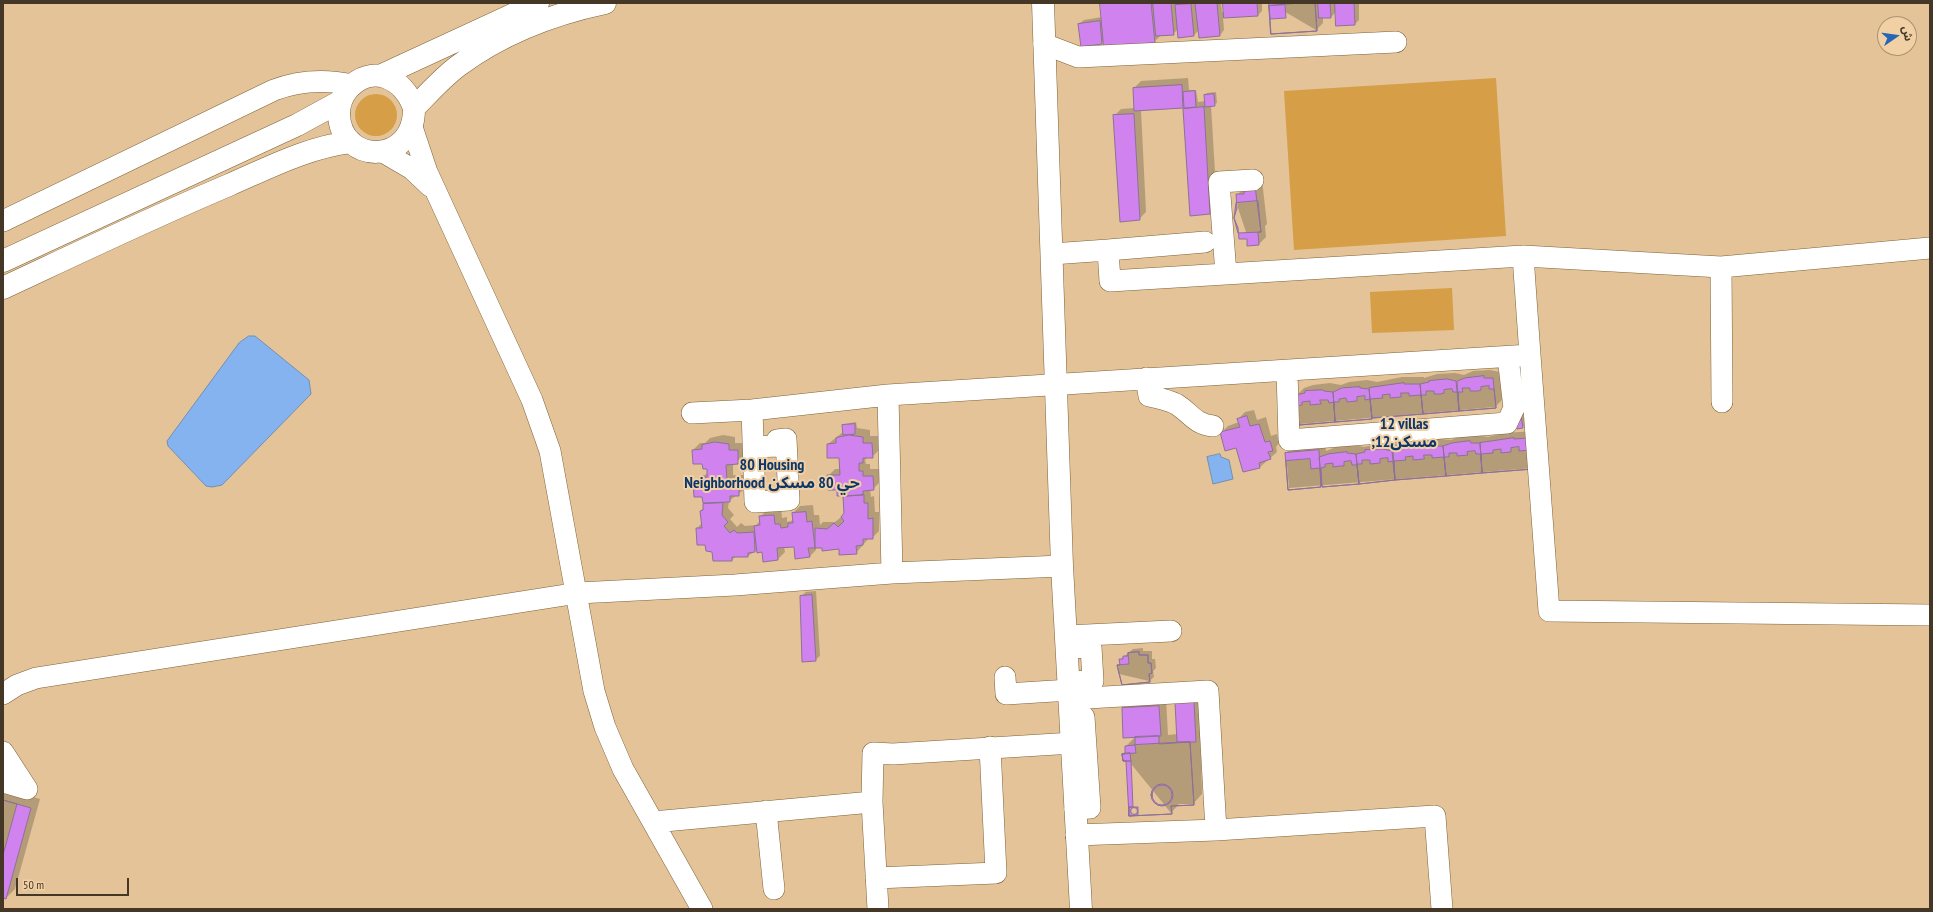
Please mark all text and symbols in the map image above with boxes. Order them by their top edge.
north arrow [1877,16,1917,56]
text: ش [1899,25,1916,42]
district label: 12 villas ;12مسكن [1371,414,1437,452]
district label: 80 Housing Neighborhood حي 80 مسكن [684,455,860,493]
scale bar [18,870,131,896]
text: 50 m [23,877,44,892]

